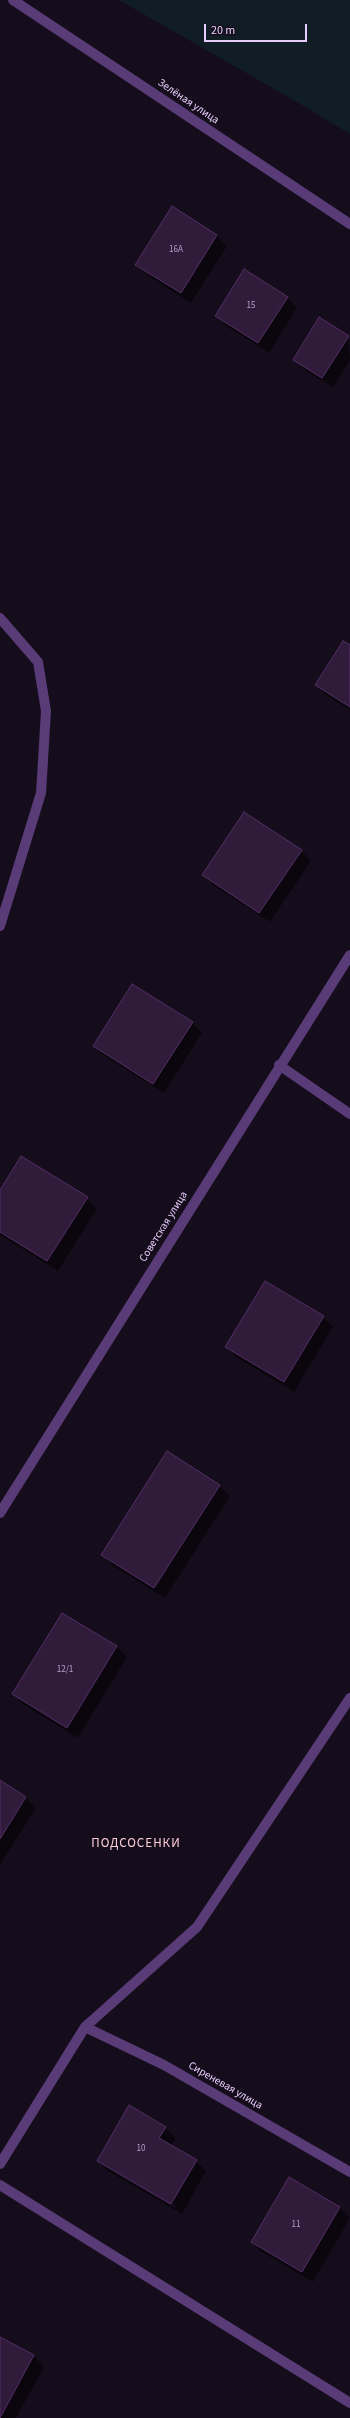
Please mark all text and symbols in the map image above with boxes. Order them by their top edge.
scale bar [206,16,309,42]
text: 20 m [211,22,235,39]
street label: Зелёная улица [155,77,221,127]
house number: 16А [169,245,183,255]
house number: 15 [247,301,255,311]
street label: Советская улица [137,1189,191,1265]
house number: 12/1 [57,1665,73,1675]
district label: ПОДСОСЕНКИ [91,1836,181,1852]
street label: Сиреневая улица [186,2059,264,2113]
house number: 10 [137,2144,145,2154]
house number: 11 [292,2220,300,2230]

